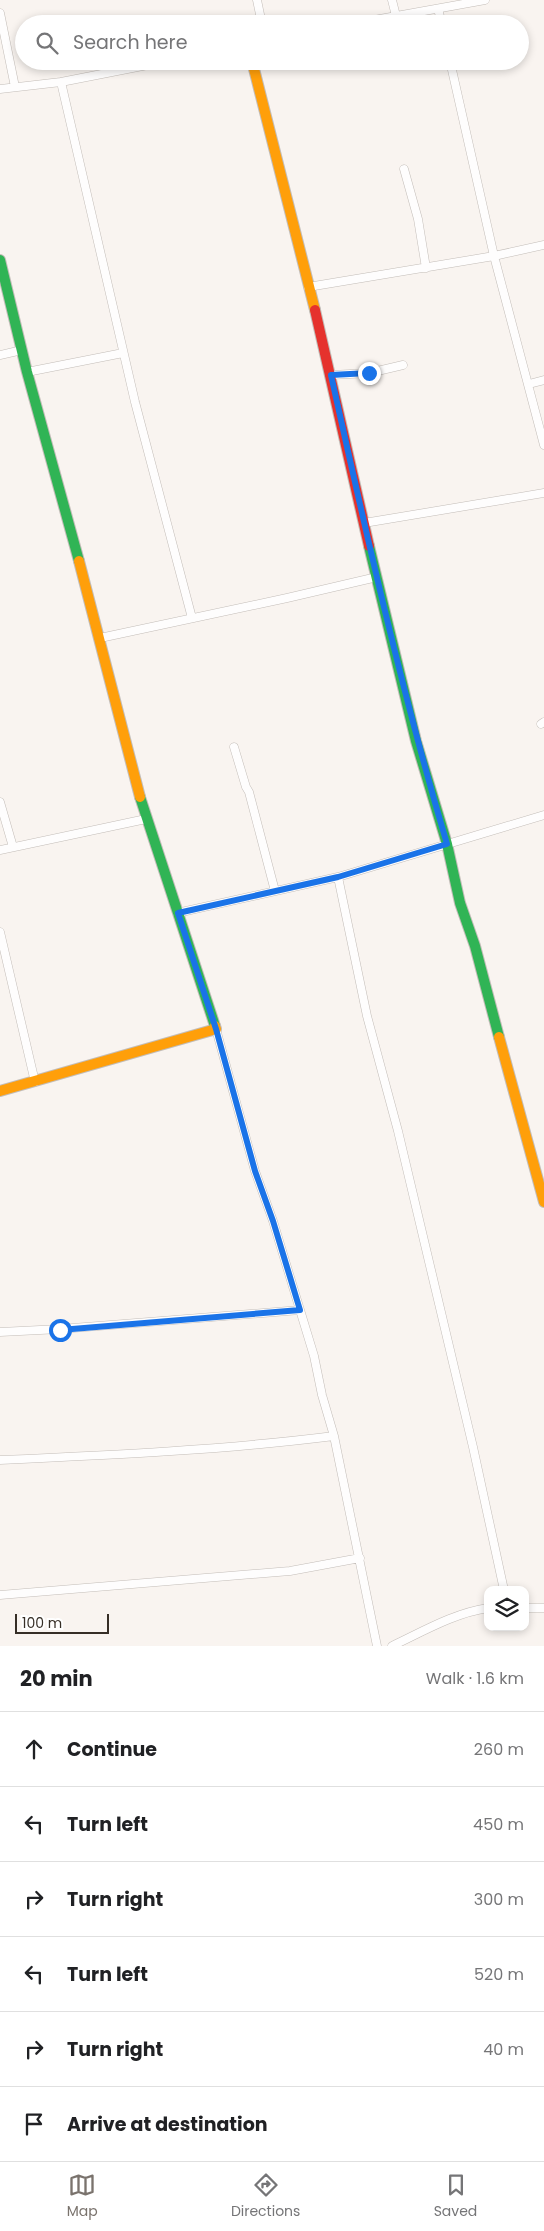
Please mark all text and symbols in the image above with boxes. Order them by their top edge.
search box [15,15,529,70]
icon: search [33,29,61,57]
text: Search here [73,29,187,56]
route end [358,362,381,385]
route start [49,1319,72,1342]
map controls [484,1586,529,1631]
button: layers [484,1586,529,1631]
scale bar [15,1611,109,1634]
text: 100 m [22,1613,62,1633]
text: 20 min [20,1664,93,1693]
text: Walk · 1.6 km [426,1667,524,1690]
icon: ahead [20,1735,48,1763]
text: Continue [67,1736,157,1763]
text: 260 m [474,1738,524,1761]
icon: left [20,1810,48,1838]
text: Turn left [67,1811,148,1838]
text: 450 m [473,1813,524,1836]
icon: right [20,1885,48,1913]
text: Turn right [67,1886,163,1913]
text: 300 m [474,1888,524,1911]
icon: left [20,1960,48,1988]
text: Turn left [67,1961,148,1988]
text: 520 m [474,1963,524,1986]
icon: right [20,2035,48,2063]
text: Turn right [67,2036,163,2063]
text: 40 m [483,2038,524,2061]
icon: arrive [20,2110,48,2138]
text: Arrive at destination [67,2111,268,2138]
tab: Map [67,2171,98,2222]
tab: Directions [231,2171,300,2222]
tab: Saved [434,2171,477,2222]

